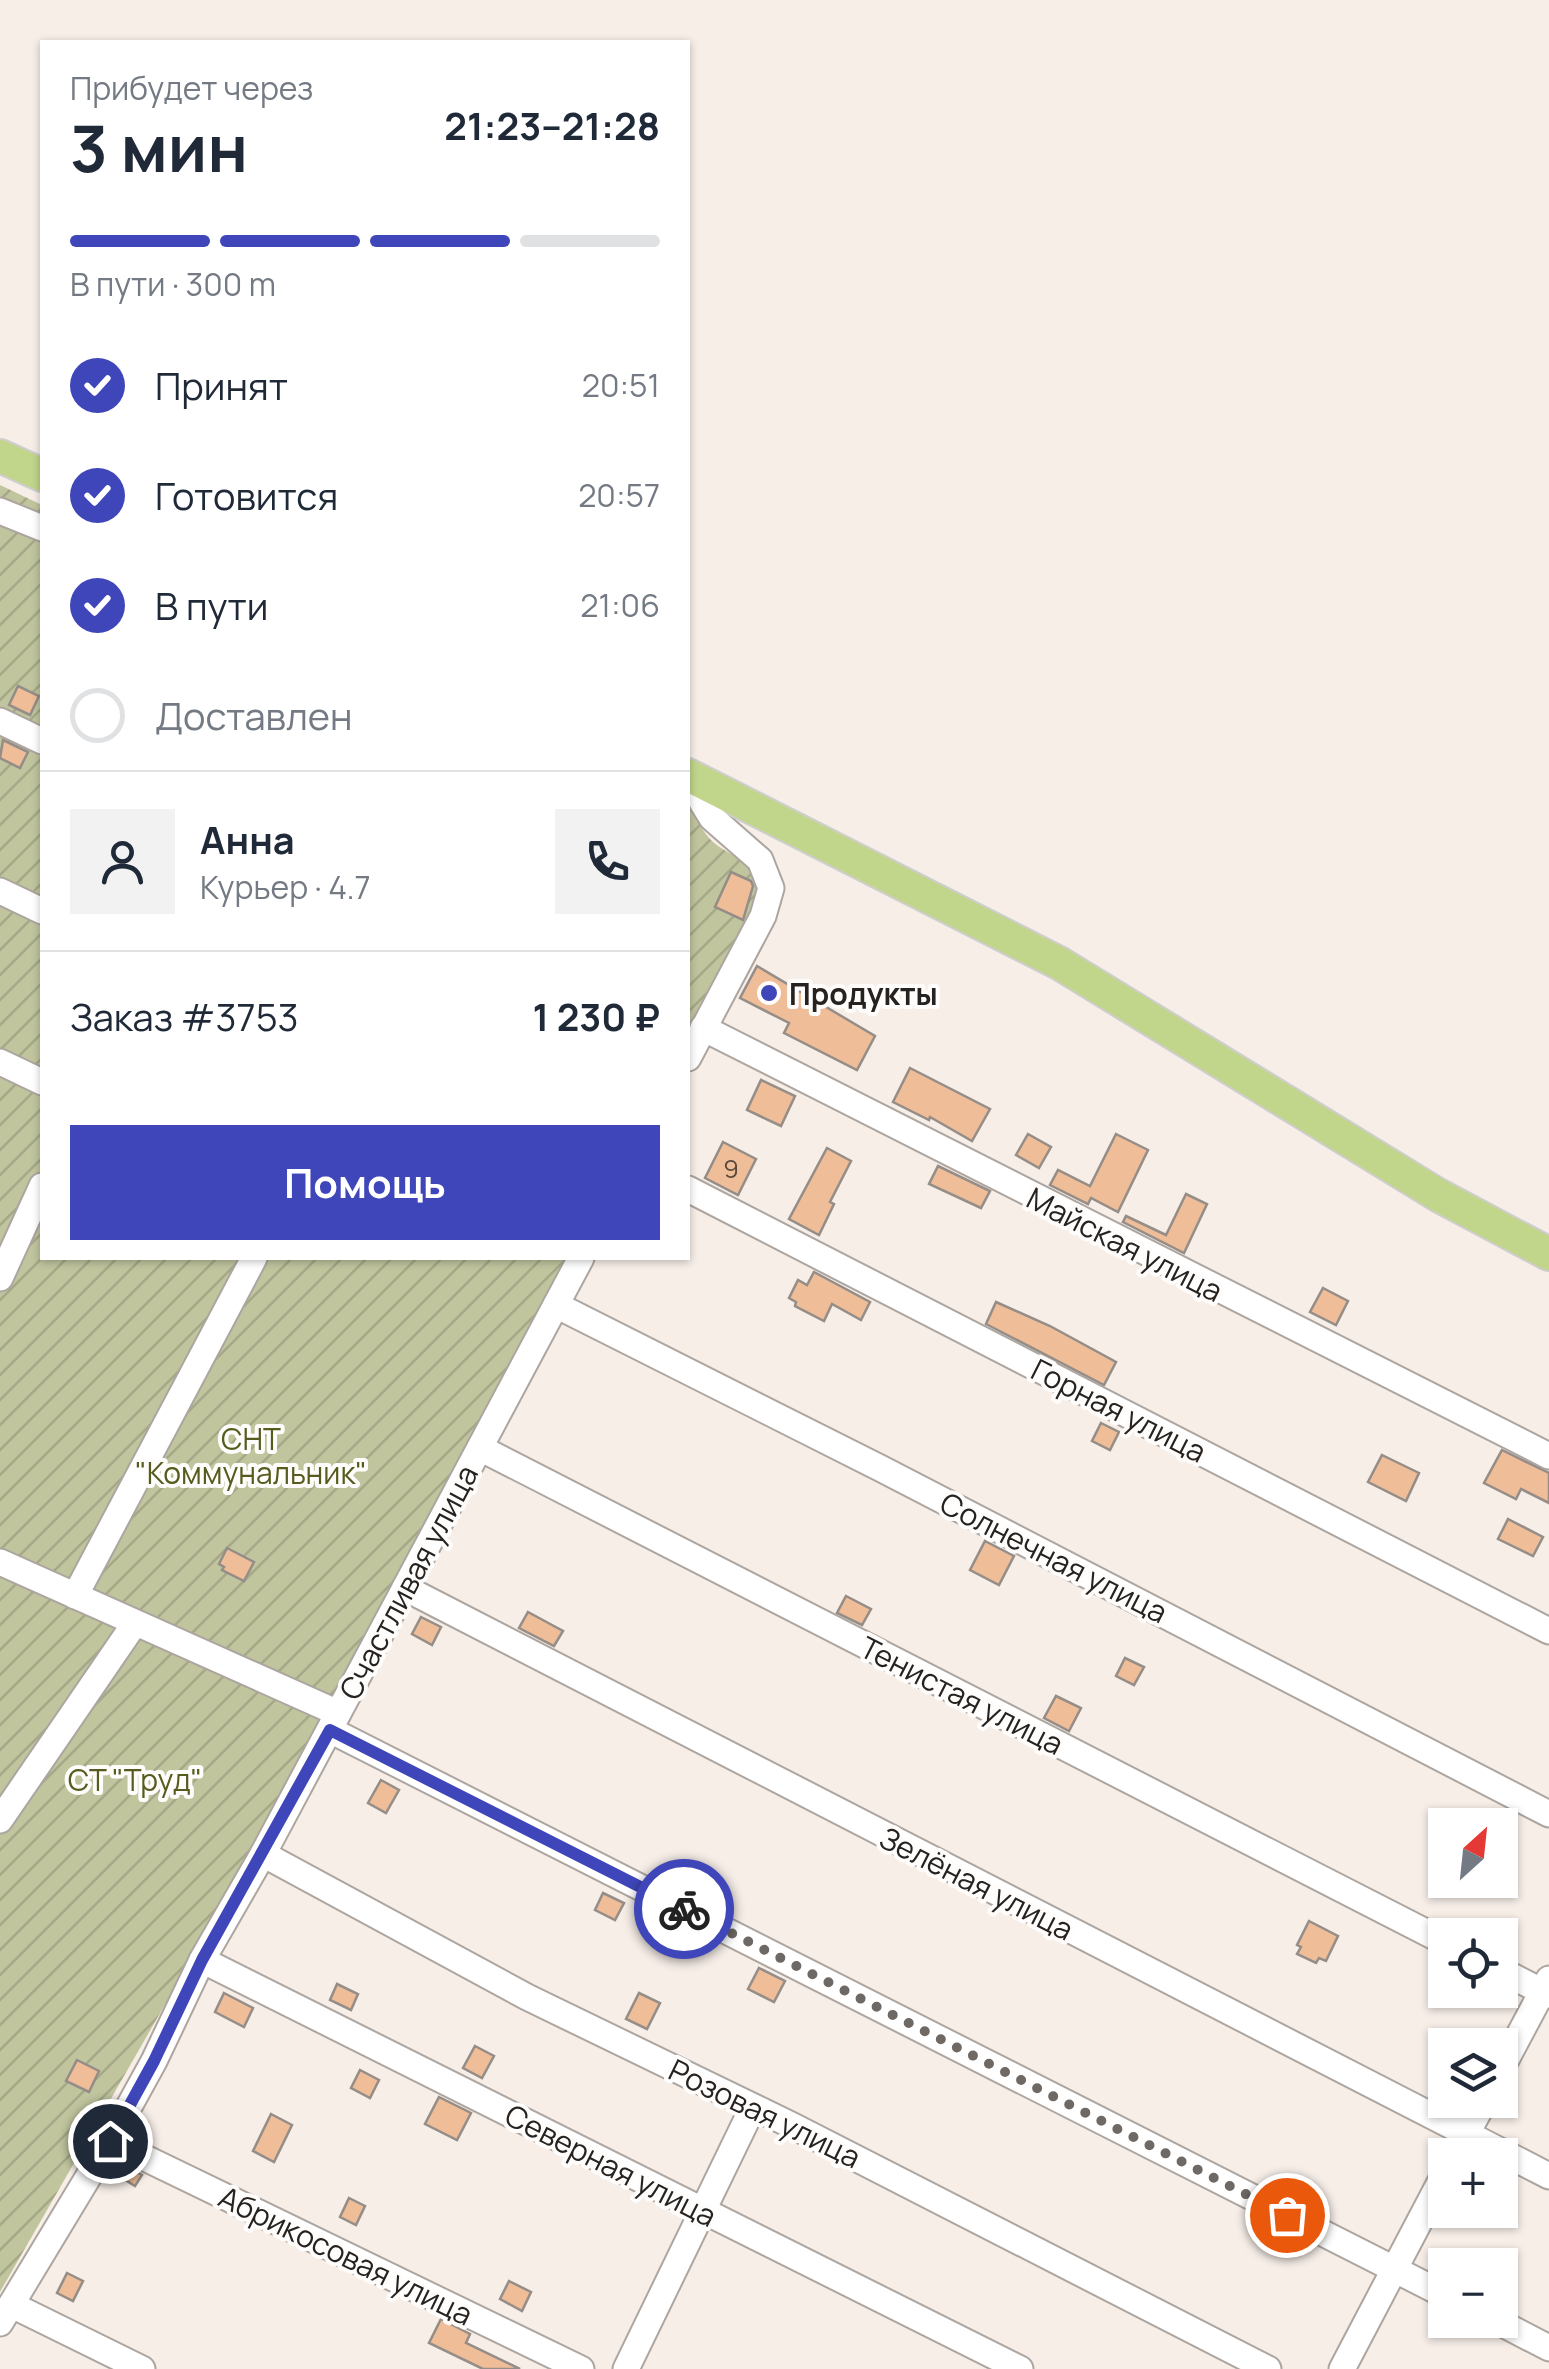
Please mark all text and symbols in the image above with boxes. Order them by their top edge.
text: Прибудет через [70,66,313,110]
text: 21:23–21:28 [444,99,660,151]
text: 3 мин [70,103,248,192]
text: В пути · 300 m [70,262,276,306]
icon: check [70,358,125,413]
text: Принят [155,359,288,411]
text: 20:51 [582,363,660,407]
icon: check [70,468,125,523]
text: Готовится [155,469,338,521]
text: 20:57 [578,473,660,517]
icon: check [70,578,125,633]
text: В пути [155,579,268,631]
text: 21:06 [580,583,660,627]
text: Доставлен [155,689,353,741]
button: person [70,809,175,914]
button: phone [555,809,660,914]
text: Анна [200,813,295,865]
text: Курьер · 4.7 [200,865,371,909]
place label: Продукты [789,973,938,1014]
marker: Продукты [758,982,780,1004]
text: Заказ #3753 [70,990,299,1042]
text: 1 230 ₽ [532,990,660,1042]
button: Помощь [70,1125,660,1240]
house number: 9 [723,1151,739,1186]
street label: Майская улица [1020,1177,1230,1311]
street label: Горная улица [1025,1348,1213,1472]
park label: СНТ "Коммунальник" [135,1418,367,1493]
street label: Счастливая улица [329,1458,487,1706]
street label: Солнечная улица [933,1482,1175,1632]
street label: Тенистая улица [853,1626,1071,1764]
park label: СТ "Труд" [68,1759,202,1800]
north arrow [1428,1808,1518,1898]
map controls [1428,1808,1518,2338]
street label: Зелёная улица [873,1817,1081,1949]
courier [634,1859,734,1959]
icon: bike [657,1882,712,1937]
button: locate [1428,1918,1518,2008]
button: layers [1428,2028,1518,2118]
street label: Розовая улица [662,2049,868,2177]
street label: Северная улица [498,2094,724,2236]
pin [68,2099,153,2184]
icon: home [83,2114,138,2169]
button: + [1428,2138,1518,2228]
pin [1245,2173,1330,2258]
street label: Абрикосовая улица [212,2176,480,2334]
icon: bag [1260,2188,1315,2243]
button: − [1428,2248,1518,2338]

